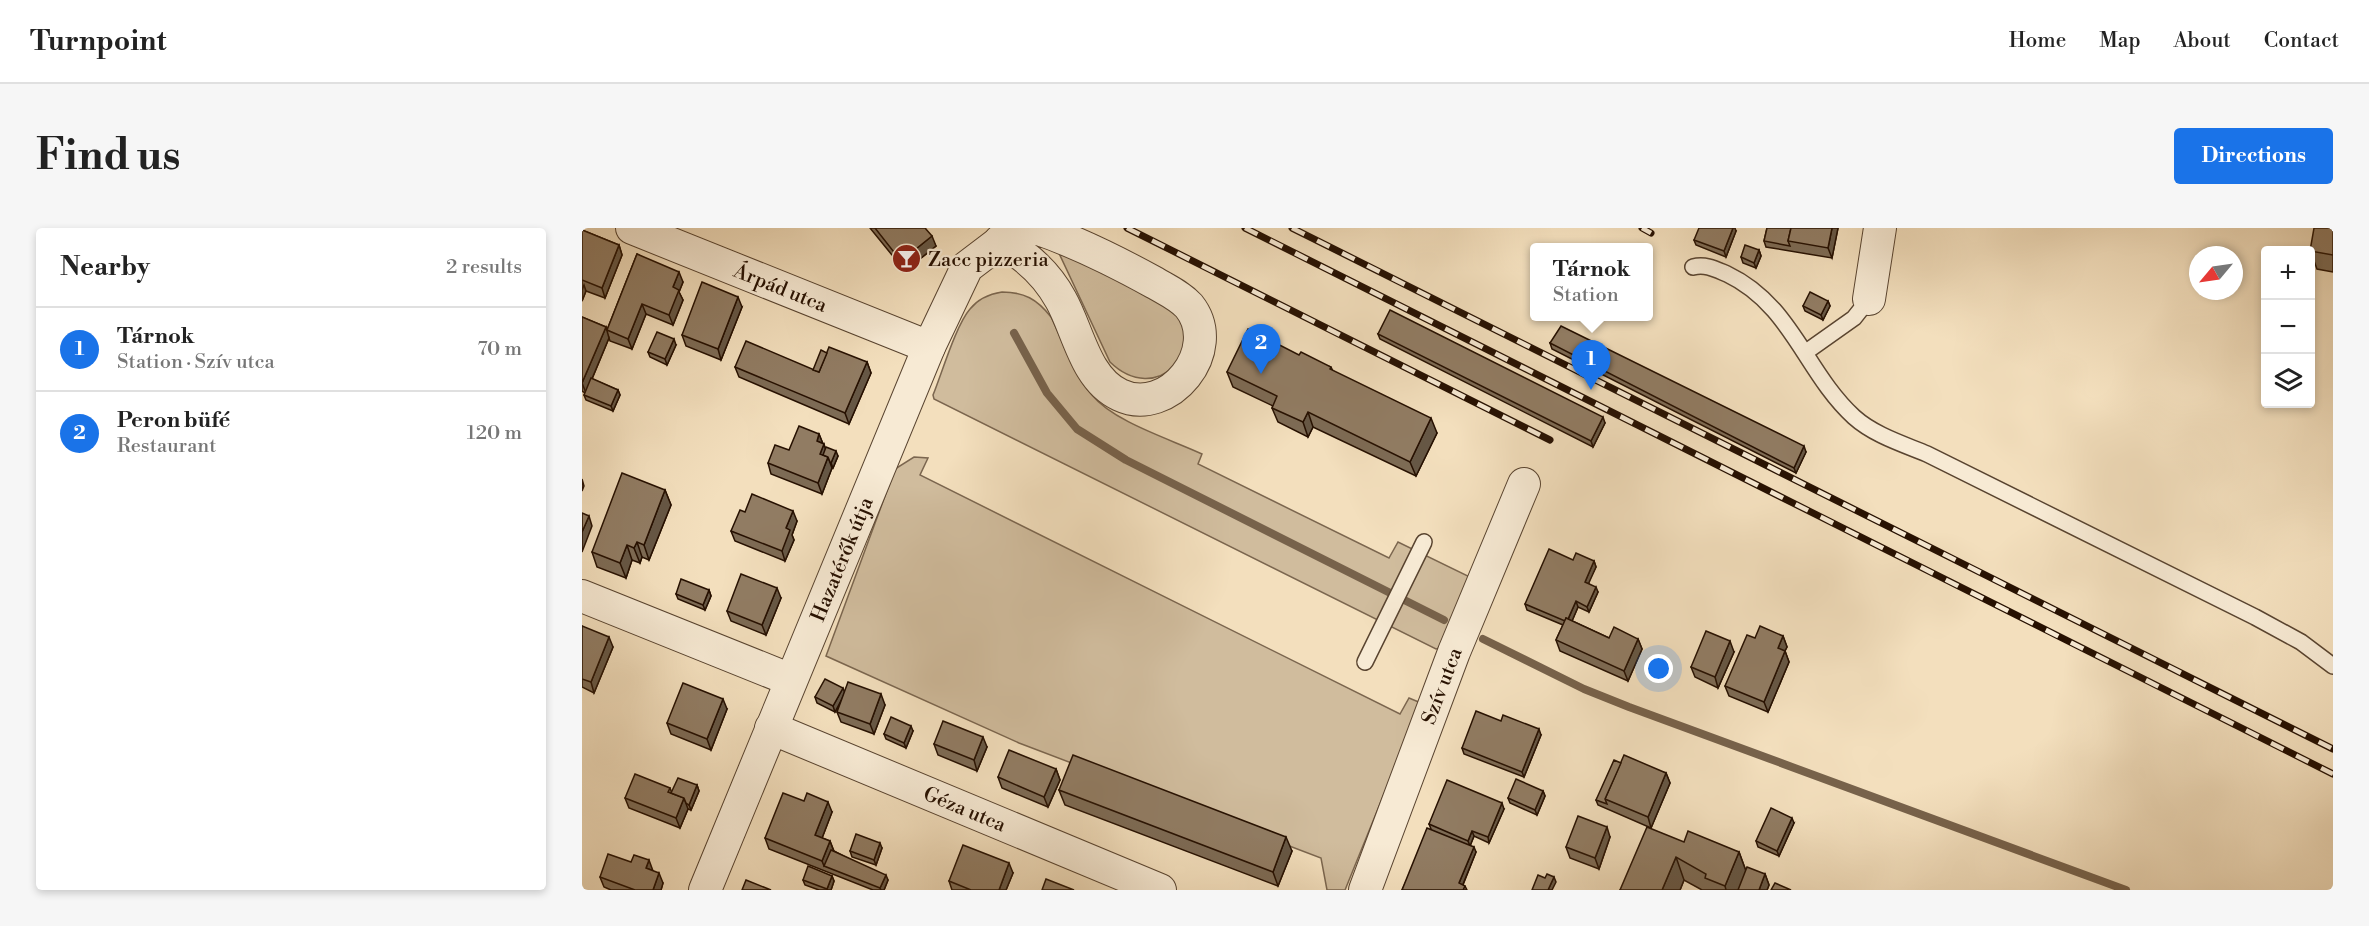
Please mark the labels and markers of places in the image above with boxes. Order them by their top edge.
bar icon: Zacc pizzeria [891,243,923,275]
place label: Zacc pizzeria [928,248,1050,273]
pin: 2 [1242,324,1280,374]
pin: 1 [1572,340,1610,390]

